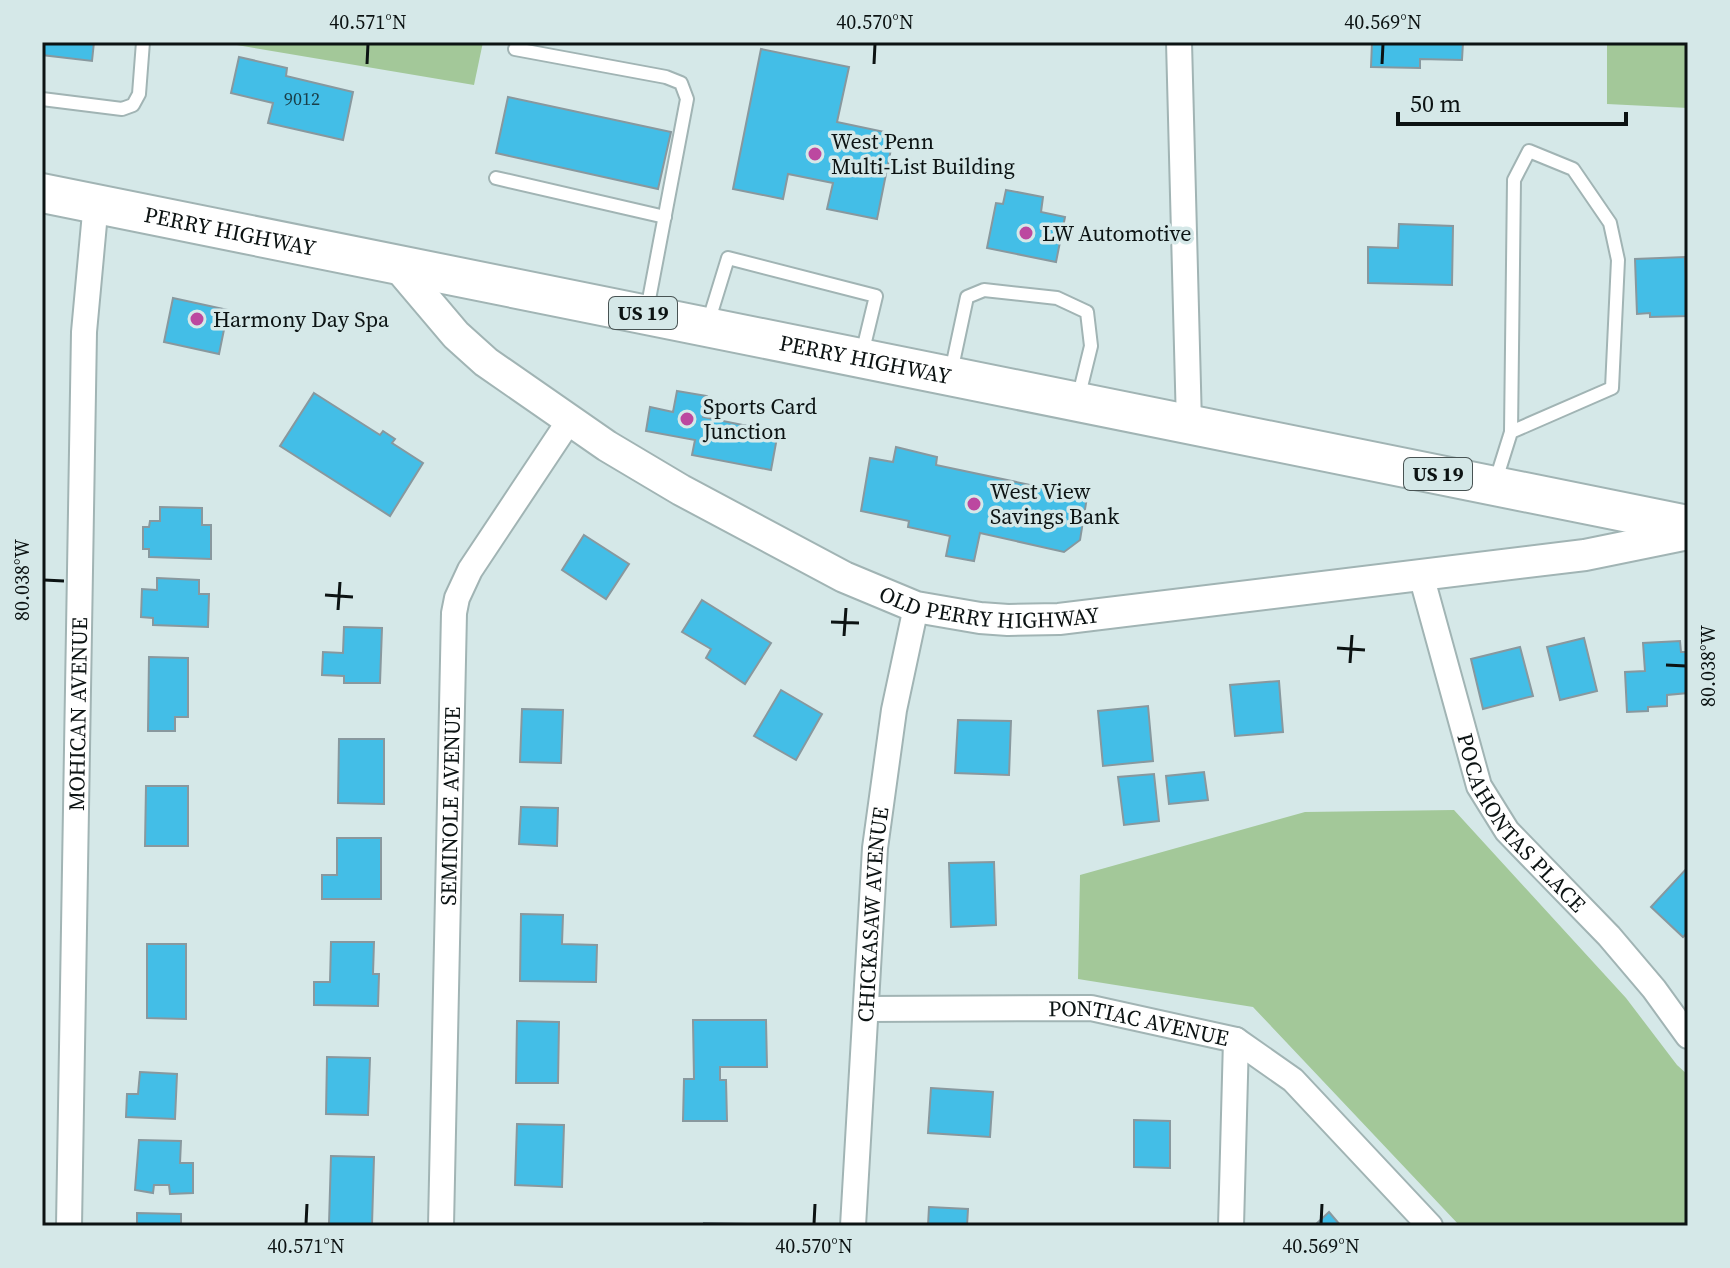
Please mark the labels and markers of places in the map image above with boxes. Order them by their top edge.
place label: West Penn Multi-List Building [831,126,1015,181]
marker: West Penn Multi-List Building [806,145,824,163]
place label: LW Automotive [1042,218,1192,248]
marker: LW Automotive [1017,224,1035,242]
place label: Harmony Day Spa [213,304,390,334]
marker: Harmony Day Spa [188,310,206,328]
place label: Sports Card Junction [702,391,818,446]
marker: Sports Card Junction [678,410,696,428]
place label: West View Savings Bank [990,476,1120,531]
marker: West View Savings Bank [965,495,983,513]

